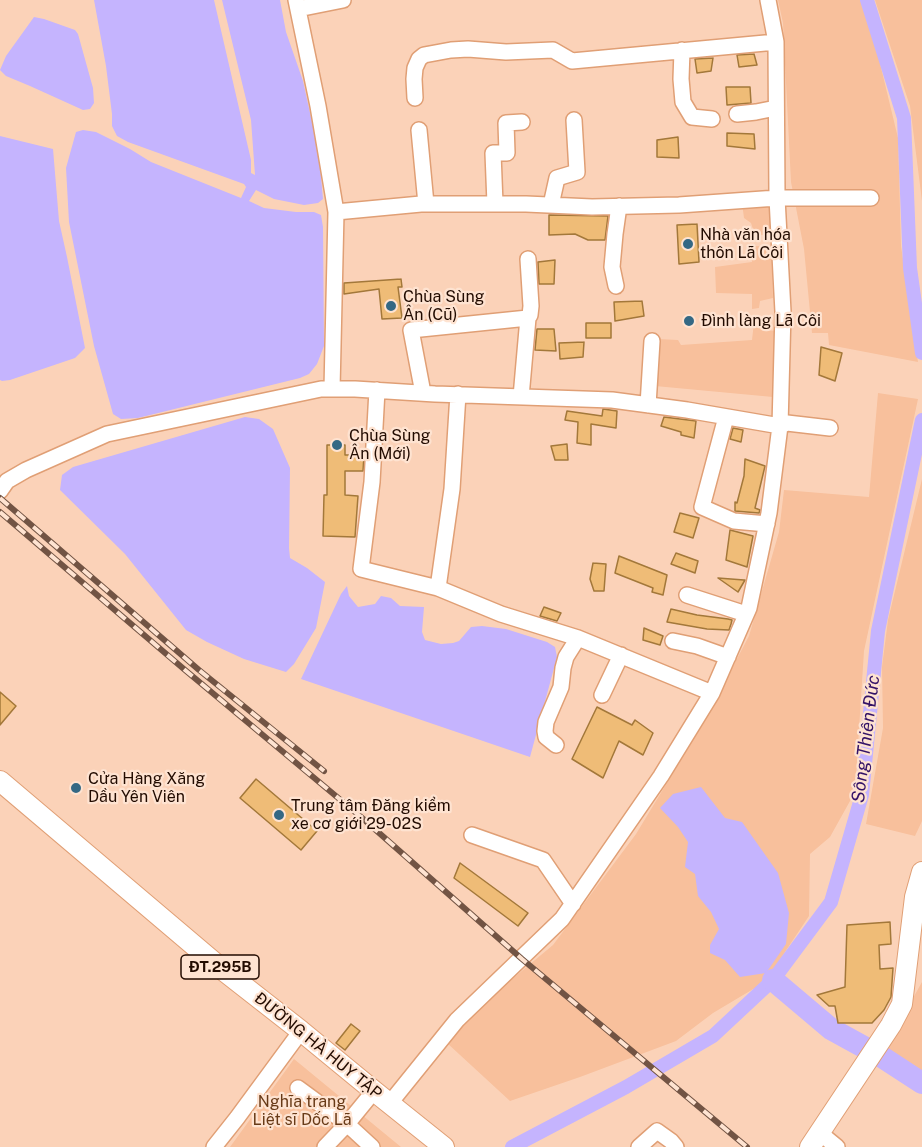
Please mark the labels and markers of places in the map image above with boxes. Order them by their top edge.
place label: Nhà văn hóa thôn Lã Côi [700,225,791,263]
marker: Nhà văn hóa thôn Lã Côi [681,237,695,251]
place label: Chùa Sùng Ân (Cũ) [403,287,485,325]
marker: Chùa Sùng Ân (Cũ) [384,299,398,313]
place label: Đình làng Lã Côi [701,311,821,331]
marker: Đình làng Lã Côi [682,314,696,328]
place label: Chùa Sùng Ân (Mới) [349,426,431,464]
marker: Chùa Sùng Ân (Mới) [330,438,344,452]
place label: Cửa Hàng Xăng Dầu Yên Viên [88,769,205,807]
marker: Cửa Hàng Xăng Dầu Yên Viên [69,781,83,795]
place label: Trung tâm Đăng kiểm xe cơ giới 29-02S [291,796,451,834]
marker: Trung tâm Đăng kiểm xe cơ giới 29-02S [272,808,286,822]

